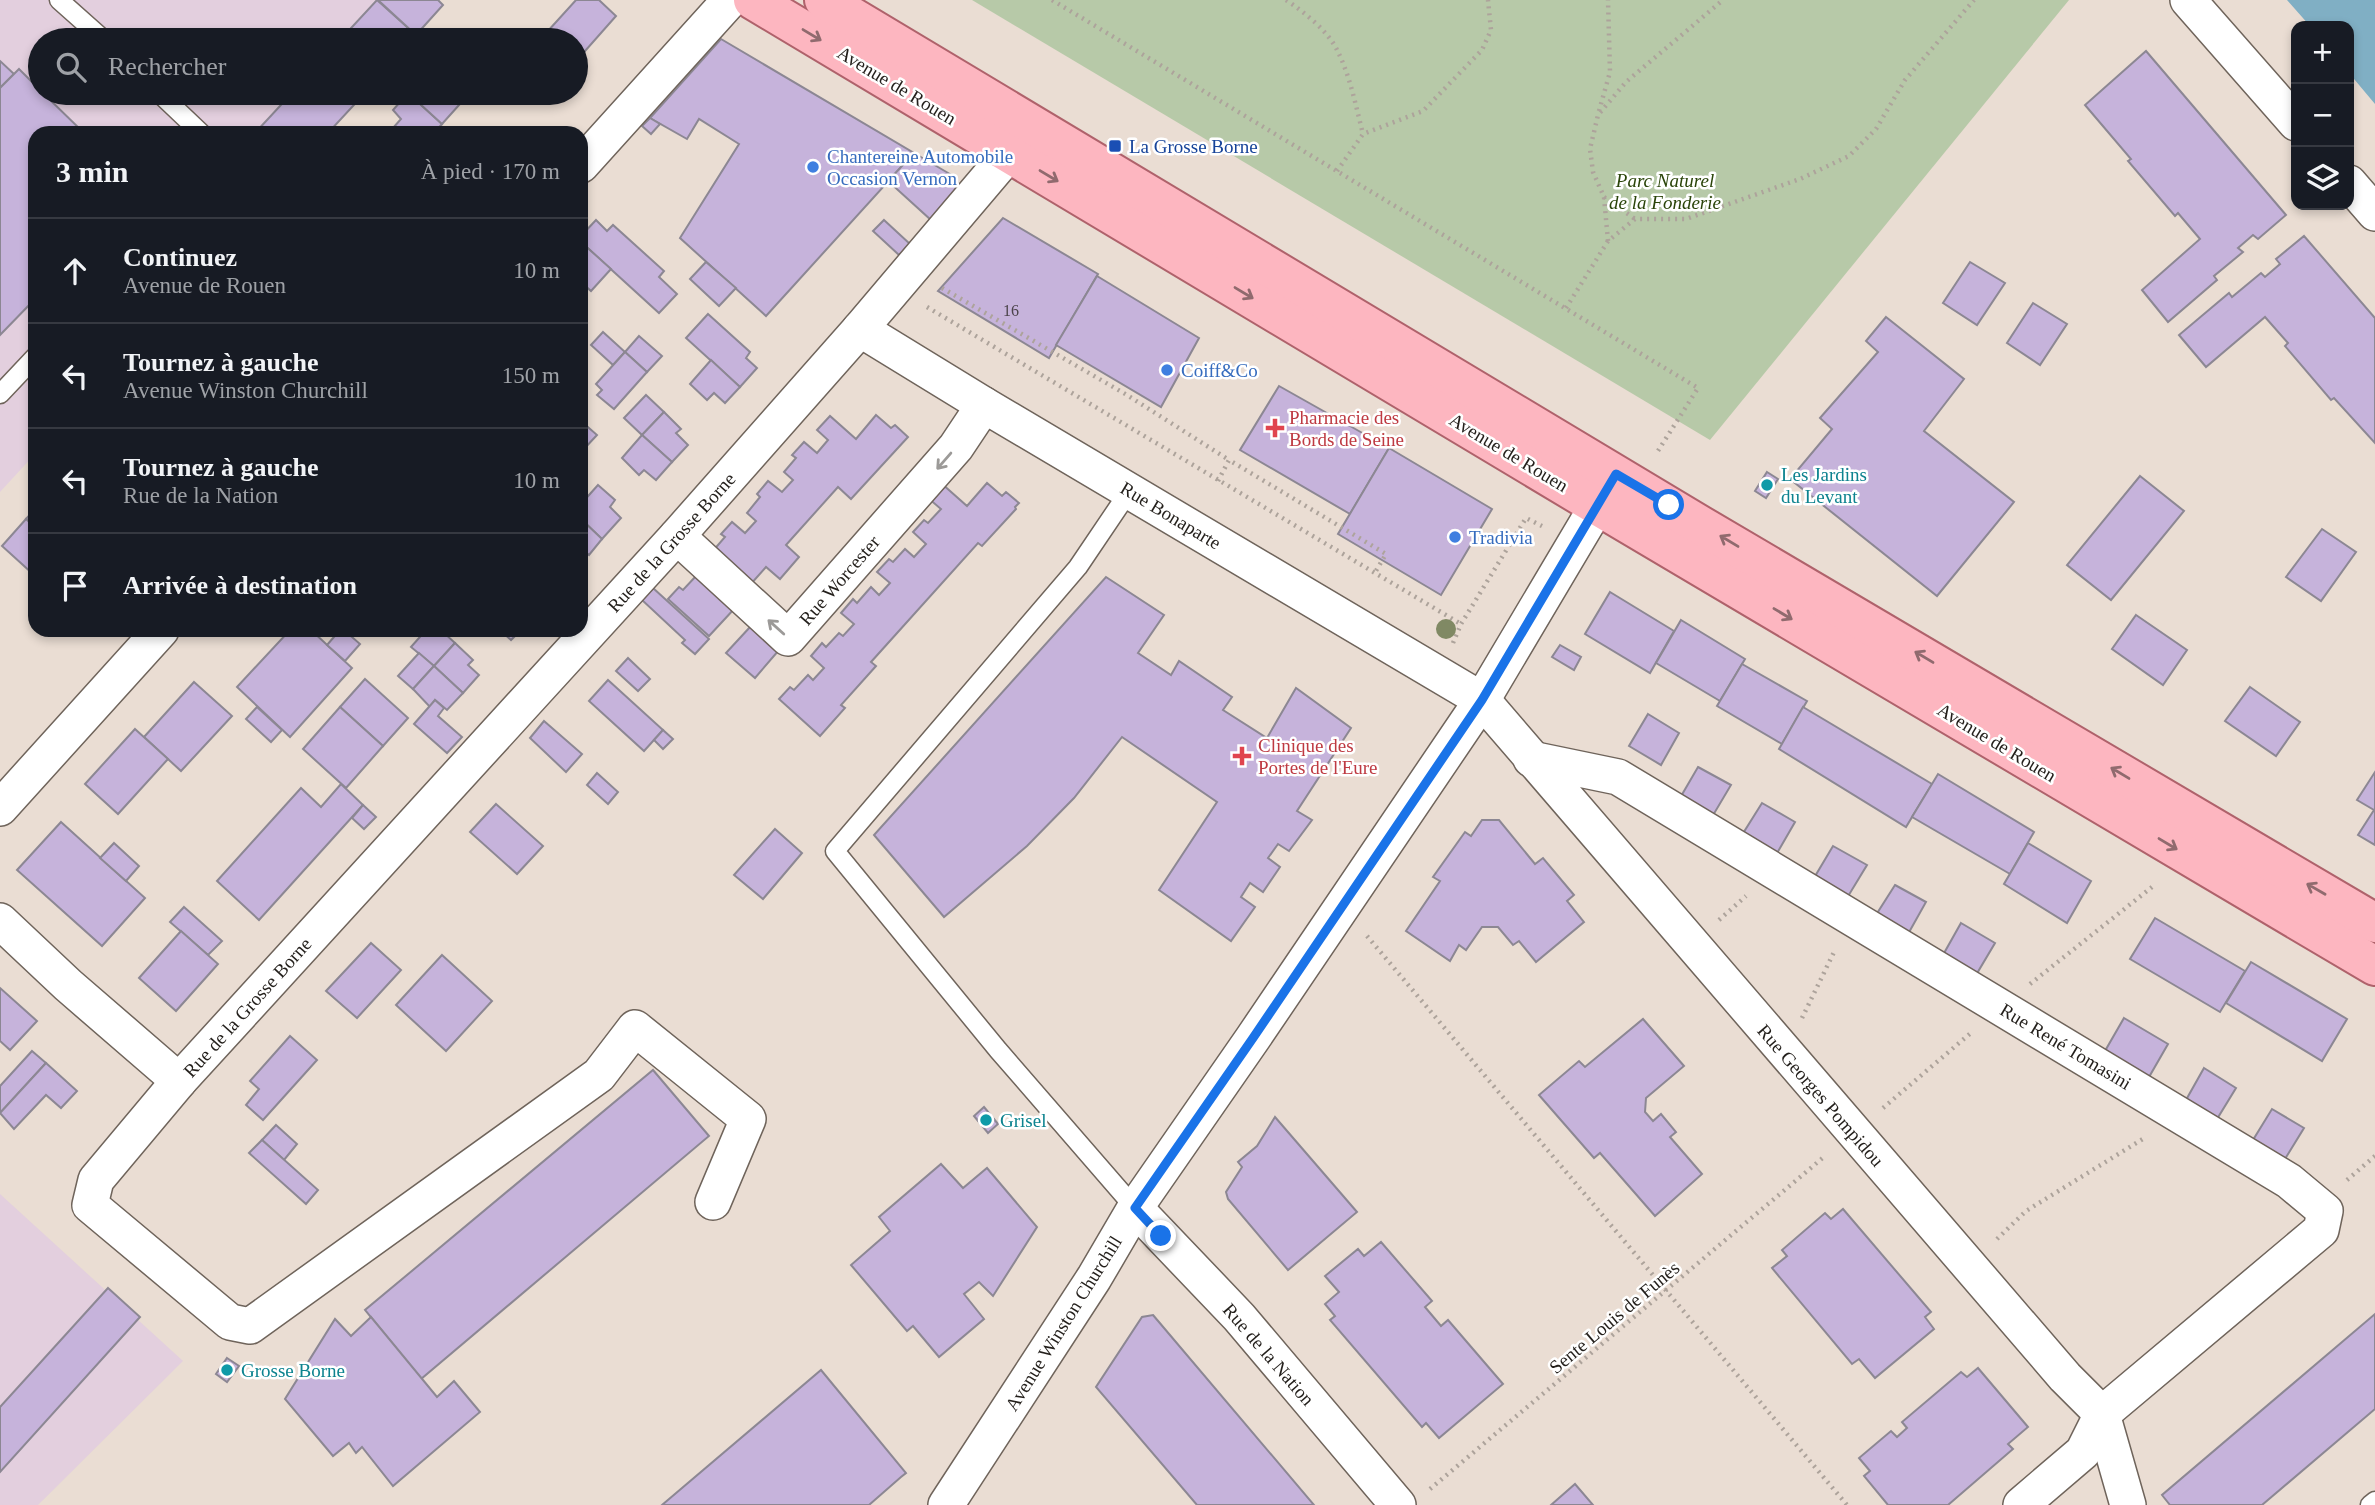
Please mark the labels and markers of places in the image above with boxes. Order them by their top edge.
place label: La Grosse Borne [1129,136,1258,157]
marker: La Grosse Borne [1107,138,1123,154]
place label: Chantereine Automobile Occasion Vernon [827,146,1013,189]
marker: Chantereine Automobile Occasion Vernon [805,159,821,175]
place label: Coiff&Co [1181,360,1258,381]
marker: Coiff&Co [1159,362,1175,378]
place label: Pharmacie des Bords de Seine [1289,407,1404,450]
marker: Pharmacie des Bords de Seine [1267,420,1283,436]
place label: Les Jardins du Levant [1781,464,1867,507]
marker: Les Jardins du Levant [1759,477,1775,493]
place label: Tradivia [1469,527,1533,548]
marker: Tradivia [1447,529,1463,545]
place label: Clinique des Portes de l'Eure [1258,735,1378,778]
marker: Clinique des Portes de l'Eure [1232,746,1252,766]
place label: Grisel [1000,1110,1046,1131]
marker: Grisel [978,1112,994,1128]
place label: Grosse Borne [241,1360,345,1381]
marker: Grosse Borne [219,1362,235,1378]

